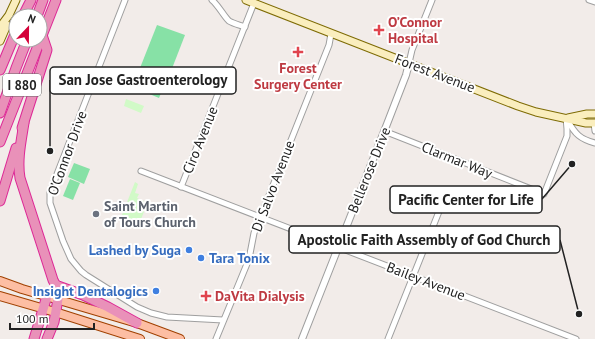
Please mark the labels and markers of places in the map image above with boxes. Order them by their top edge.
place label: O’Connor Hospital [388,13,442,47]
marker: O’Connor Hospital [373,24,385,36]
marker: Forest Surgery Center [292,46,304,58]
place label: Forest Surgery Center [254,59,342,93]
callout: San Jose Gastroenterology [50,67,236,94]
callout: Pacific Center for Life [390,186,542,213]
place label: Saint Martin of Tours Church [104,197,196,231]
marker: Saint Martin of Tours Church [91,209,101,219]
callout: Apostolic Faith Assembly of God Church [289,226,560,253]
place label: Lashed by Suga [89,241,181,259]
marker: Lashed by Suga [184,245,194,255]
place label: Tara Tonix [209,249,270,267]
marker: Tara Tonix [196,253,206,263]
place label: Insight Dentalogics [33,282,148,300]
marker: Insight Dentalogics [151,286,161,296]
place label: DaVita Dialysis [215,287,305,305]
marker: DaVita Dialysis [200,290,212,302]

